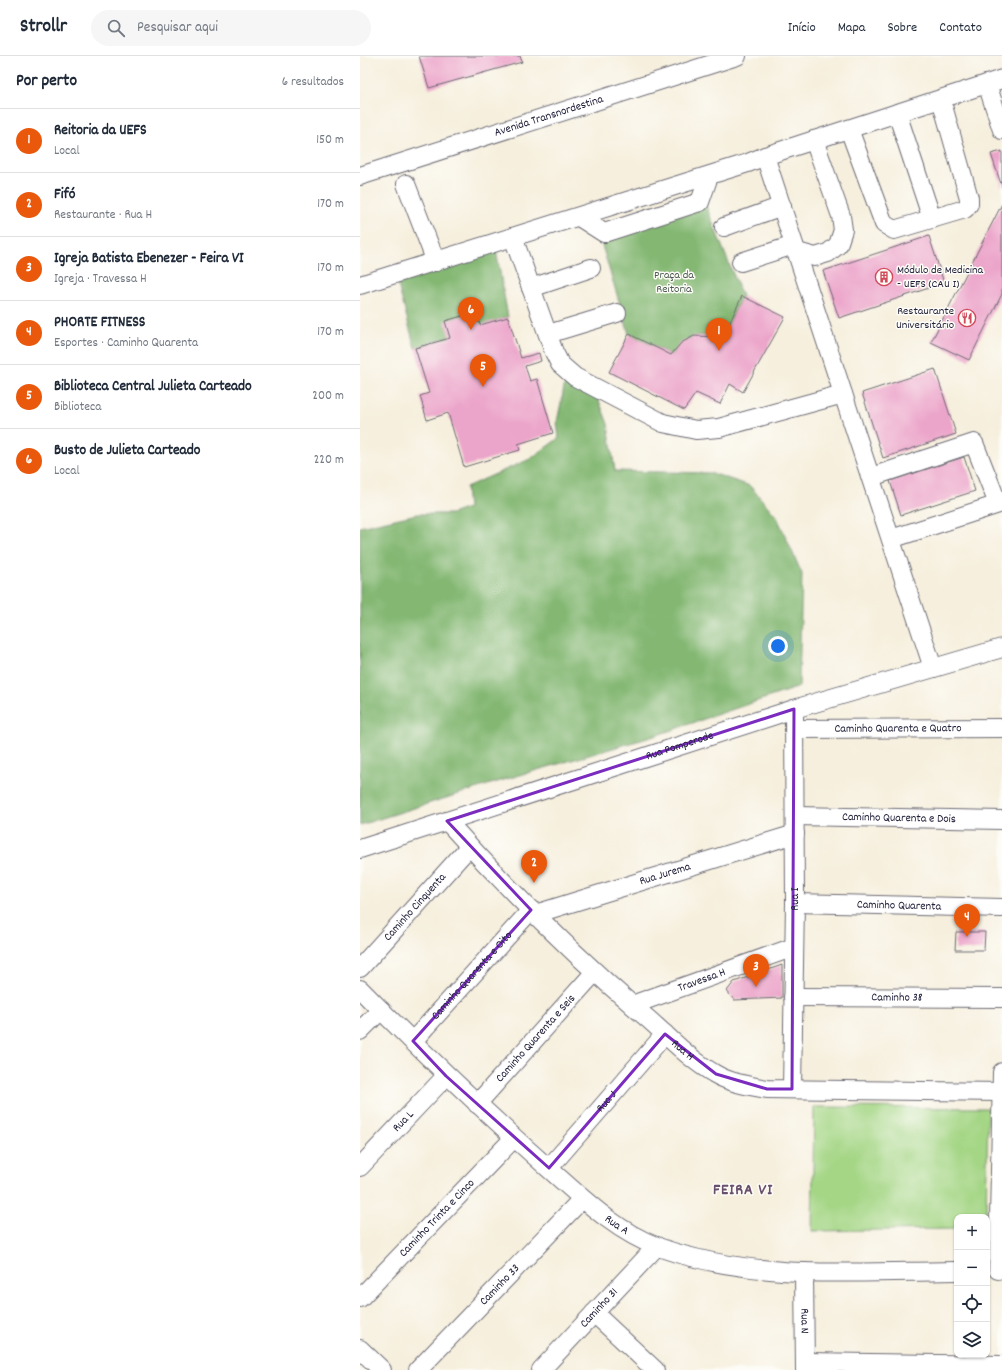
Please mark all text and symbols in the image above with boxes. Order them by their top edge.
search box [91,10,371,46]
text: Strollr [20,14,67,41]
icon: search [105,17,127,39]
text: Pesquisar aqui [137,17,218,39]
text: Início [788,18,816,38]
text: Mapa [838,18,865,38]
text: Sobre [887,18,917,38]
text: Contato [939,18,982,38]
text: Por perto [16,70,77,94]
text: 6 resultados [282,73,344,92]
street label: Avenida Transnordestina [492,91,606,141]
text: Reitoria da UEFS [54,120,147,142]
text: 1 [28,131,30,150]
text: 150 m [316,131,344,150]
text: Local [54,142,80,161]
text: Fifó [54,184,75,206]
text: 2 [26,195,32,214]
text: 170 m [317,195,344,214]
text: Restaurante · Rua H [54,206,152,225]
text: Igreja Batista Ebenezer - Feira VI [54,248,244,270]
text: 3 [26,259,32,278]
text: 170 m [317,259,344,278]
place label: Módulo de Medicina - UEFS (CAU I) [897,262,983,293]
park label: Praça da Reitoria [654,267,694,298]
building icon: Módulo de Medicina - UEFS (CAU I) [874,267,894,287]
text: Igreja · Travessa H [54,270,147,289]
pin: 6 [458,297,484,330]
place label: Restaurante Universitário [896,303,954,334]
restaurant icon: Restaurante Universitário [957,308,977,328]
text: PHORTE FITNESS [54,312,145,334]
pin: 1 [706,318,732,351]
text: 4 [26,323,32,342]
text: 170 m [317,323,344,342]
text: Esportes · Caminho Quarenta [54,334,198,353]
pin: 5 [470,354,496,387]
text: Biblioteca Central Julieta Carteado [54,376,252,398]
text: 5 [26,387,32,406]
text: 200 m [312,387,344,406]
text: Biblioteca [54,398,101,417]
text: Busto de Julieta Carteado [54,440,200,462]
text: 6 [26,451,32,470]
text: 220 m [314,451,344,470]
text: Local [54,462,80,481]
your location [768,636,788,656]
street label: Caminho Quarenta e Quatro [834,720,962,737]
street label: Rua Pomperode [644,727,716,765]
street label: Caminho Quarenta e Dois [842,808,956,828]
pin: 2 [521,850,547,883]
street label: Rua Jurema [637,858,693,890]
street label: Caminho Cinquenta [380,869,450,945]
street label: Rua I [786,887,804,911]
street label: Caminho Quarenta [857,896,942,915]
pin: 4 [954,904,980,937]
street label: Caminho Quarenta e Oito [427,928,516,1024]
pin: 3 [743,954,769,987]
street label: Travessa H [675,964,728,996]
street label: Caminho 38 [871,989,923,1006]
street label: Caminho Quarenta e Seis [492,991,580,1086]
street label: Rua H [667,1035,698,1065]
street label: Rua J [592,1087,621,1116]
street label: Rua L [389,1106,418,1136]
street label: Caminho Trinta e Cinco [395,1175,479,1261]
district label: FEIRA VI [713,1179,773,1202]
street label: Rua A [601,1211,632,1240]
map controls [954,1214,990,1358]
button: + [954,1214,990,1250]
button: − [954,1250,990,1286]
street label: Caminho 33 [476,1260,524,1309]
street label: Caminho 31 [576,1284,622,1332]
button: locate [954,1286,990,1322]
street label: Rua N [796,1308,813,1334]
button: layers [954,1322,990,1358]

